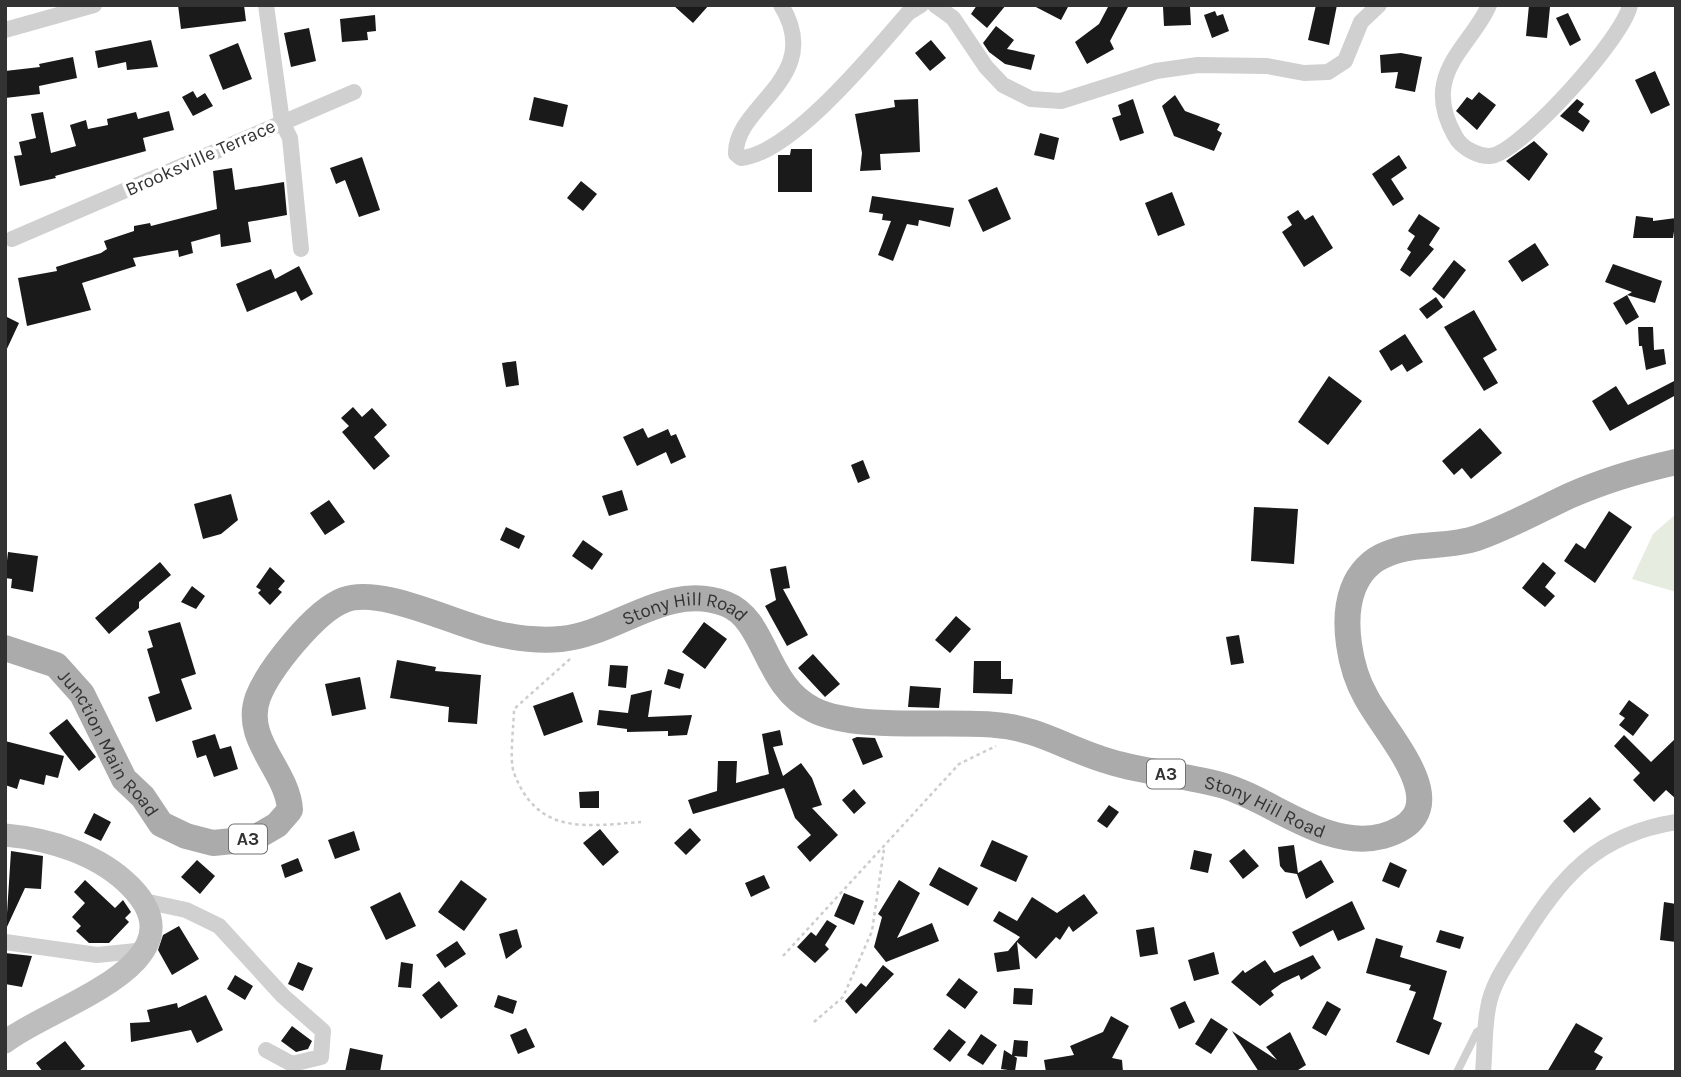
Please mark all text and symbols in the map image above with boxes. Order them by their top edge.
street label: Brooksville Terrace [122,115,279,201]
text: Stony Hill Road [619,588,752,630]
street label: Stony Hill Road [616,614,748,636]
street label: Junction Main Road [53,665,163,821]
road number: A3 [1147,760,1185,788]
street label: Stony Hill Road [1202,771,1329,843]
road number: A3 [229,824,267,854]

